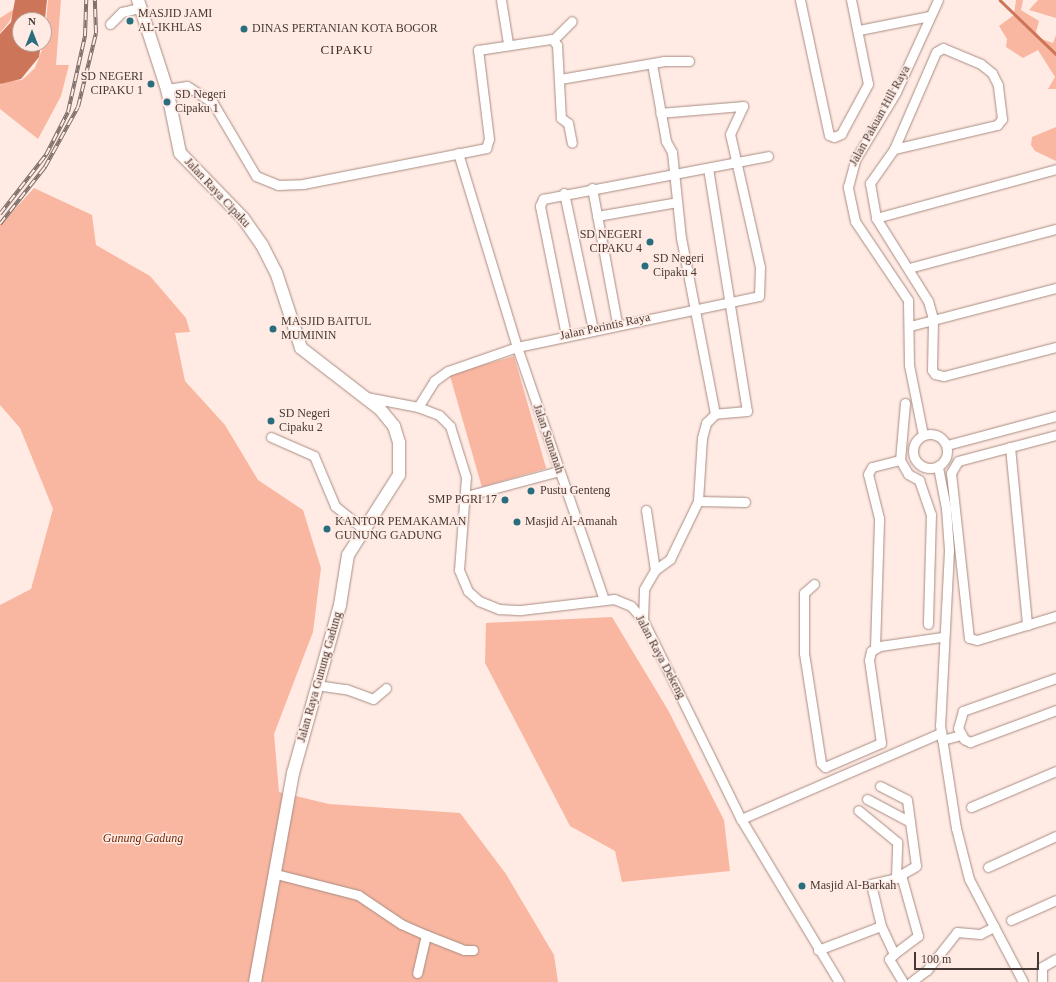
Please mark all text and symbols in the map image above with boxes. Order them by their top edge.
place label: MASJID JAMI AL-IKHLAS [138,7,212,35]
north arrow [12,12,52,52]
text: N [28,15,36,27]
marker: MASJID JAMI AL-IKHLAS [125,16,135,26]
place label: DINAS PERTANIAN KOTA BOGOR [252,22,438,36]
marker: DINAS PERTANIAN KOTA BOGOR [239,24,249,34]
district label: CIPAKU [320,42,374,58]
street label: Jalan Pakuan Hill Raya [846,63,914,169]
place label: SD NEGERI CIPAKU 1 [81,70,143,98]
marker: SD NEGERI CIPAKU 1 [146,79,156,89]
place label: SD Negeri Cipaku 1 [175,88,226,116]
marker: SD Negeri Cipaku 1 [162,97,172,107]
street label: Jalan Raya Cipaku [181,155,253,231]
place label: SD NEGERI CIPAKU 4 [580,228,642,256]
marker: SD NEGERI CIPAKU 4 [645,237,655,247]
place label: SD Negeri Cipaku 4 [653,252,704,280]
marker: SD Negeri Cipaku 4 [640,261,650,271]
street label: Jalan Perintis Raya [559,310,651,344]
place label: MASJID BAITUL MUMININ [281,315,371,343]
marker: MASJID BAITUL MUMININ [268,324,278,334]
street label: Jalan Sumanah [529,402,567,476]
place label: SD Negeri Cipaku 2 [279,407,330,435]
marker: SD Negeri Cipaku 2 [266,416,276,426]
place label: Pustu Genteng [540,484,610,498]
marker: Pustu Genteng [525,485,537,497]
place label: SMP PGRI 17 [428,493,497,507]
marker: SMP PGRI 17 [500,495,510,505]
place label: KANTOR PEMAKAMAN GUNUNG GADUNG [335,515,466,543]
place label: Masjid Al-Amanah [525,515,618,529]
marker: Masjid Al-Amanah [512,517,522,527]
marker: KANTOR PEMAKAMAN GUNUNG GADUNG [322,524,332,534]
street label: Jalan Raya Gunung Gadung [294,610,346,744]
street label: Jalan Raya Dekeng [632,613,688,701]
park label: Gunung Gadung [103,832,183,846]
place label: Masjid Al-Barkah [810,879,897,893]
marker: Masjid Al-Barkah [797,881,807,891]
scale bar [916,944,1041,970]
text: 100 m [921,952,951,966]

